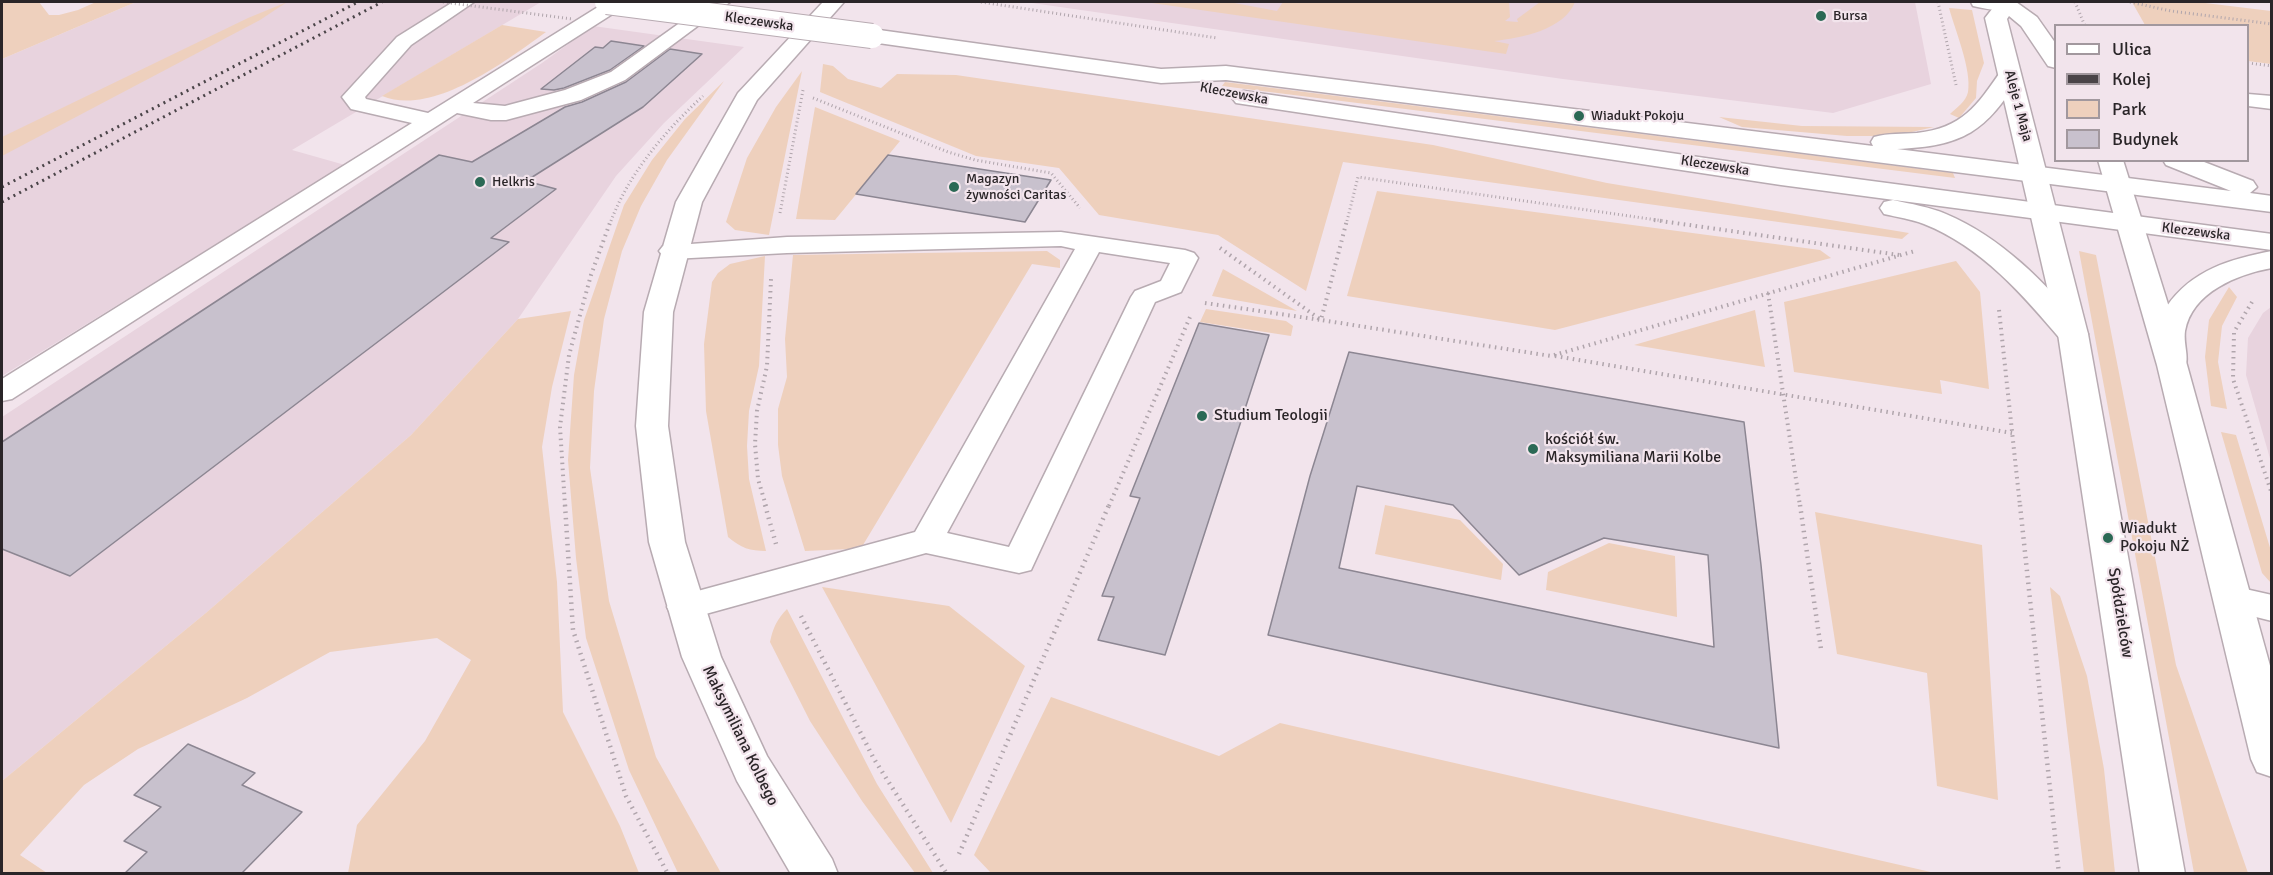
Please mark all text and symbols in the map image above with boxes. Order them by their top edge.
place label: Bursa [1833,8,1868,24]
street label: Kleczewska [724,9,794,35]
marker: Bursa [1814,9,1828,23]
legend [2054,24,2249,162]
text: Ulica [2112,38,2152,60]
street label: Aleje 1 Maja [2000,68,2036,144]
text: Kolej [2112,68,2151,90]
street label: Kleczewska [1198,79,1270,109]
text: Park [2112,98,2147,120]
place label: Wiadukt Pokoju [1591,108,1684,124]
marker: Wiadukt Pokoju [1572,109,1586,123]
text: Budynek [2112,128,2179,150]
street label: Kleczewska [1680,152,1750,180]
place label: Magazyn żywności Caritas [966,171,1066,204]
place label: Helkris [492,174,535,190]
marker: Helkris [473,175,487,189]
marker: Magazyn żywności Caritas [947,180,961,194]
street label: Kleczewska [2161,219,2231,245]
place label: Studium Teologii [1214,406,1328,426]
marker: Studium Teologii [1195,409,1209,423]
place label: kościół św. Maksymiliana Marii Kolbe [1545,430,1721,468]
marker: kościół św. Maksymiliana Marii Kolbe [1526,442,1540,456]
place label: Wiadukt Pokoju NŻ [2120,519,2190,557]
marker: Wiadukt Pokoju NŻ [2101,531,2115,545]
street label: Spółdzielców [2103,567,2137,659]
street label: Maksymiliana Kolbego [698,663,782,809]

